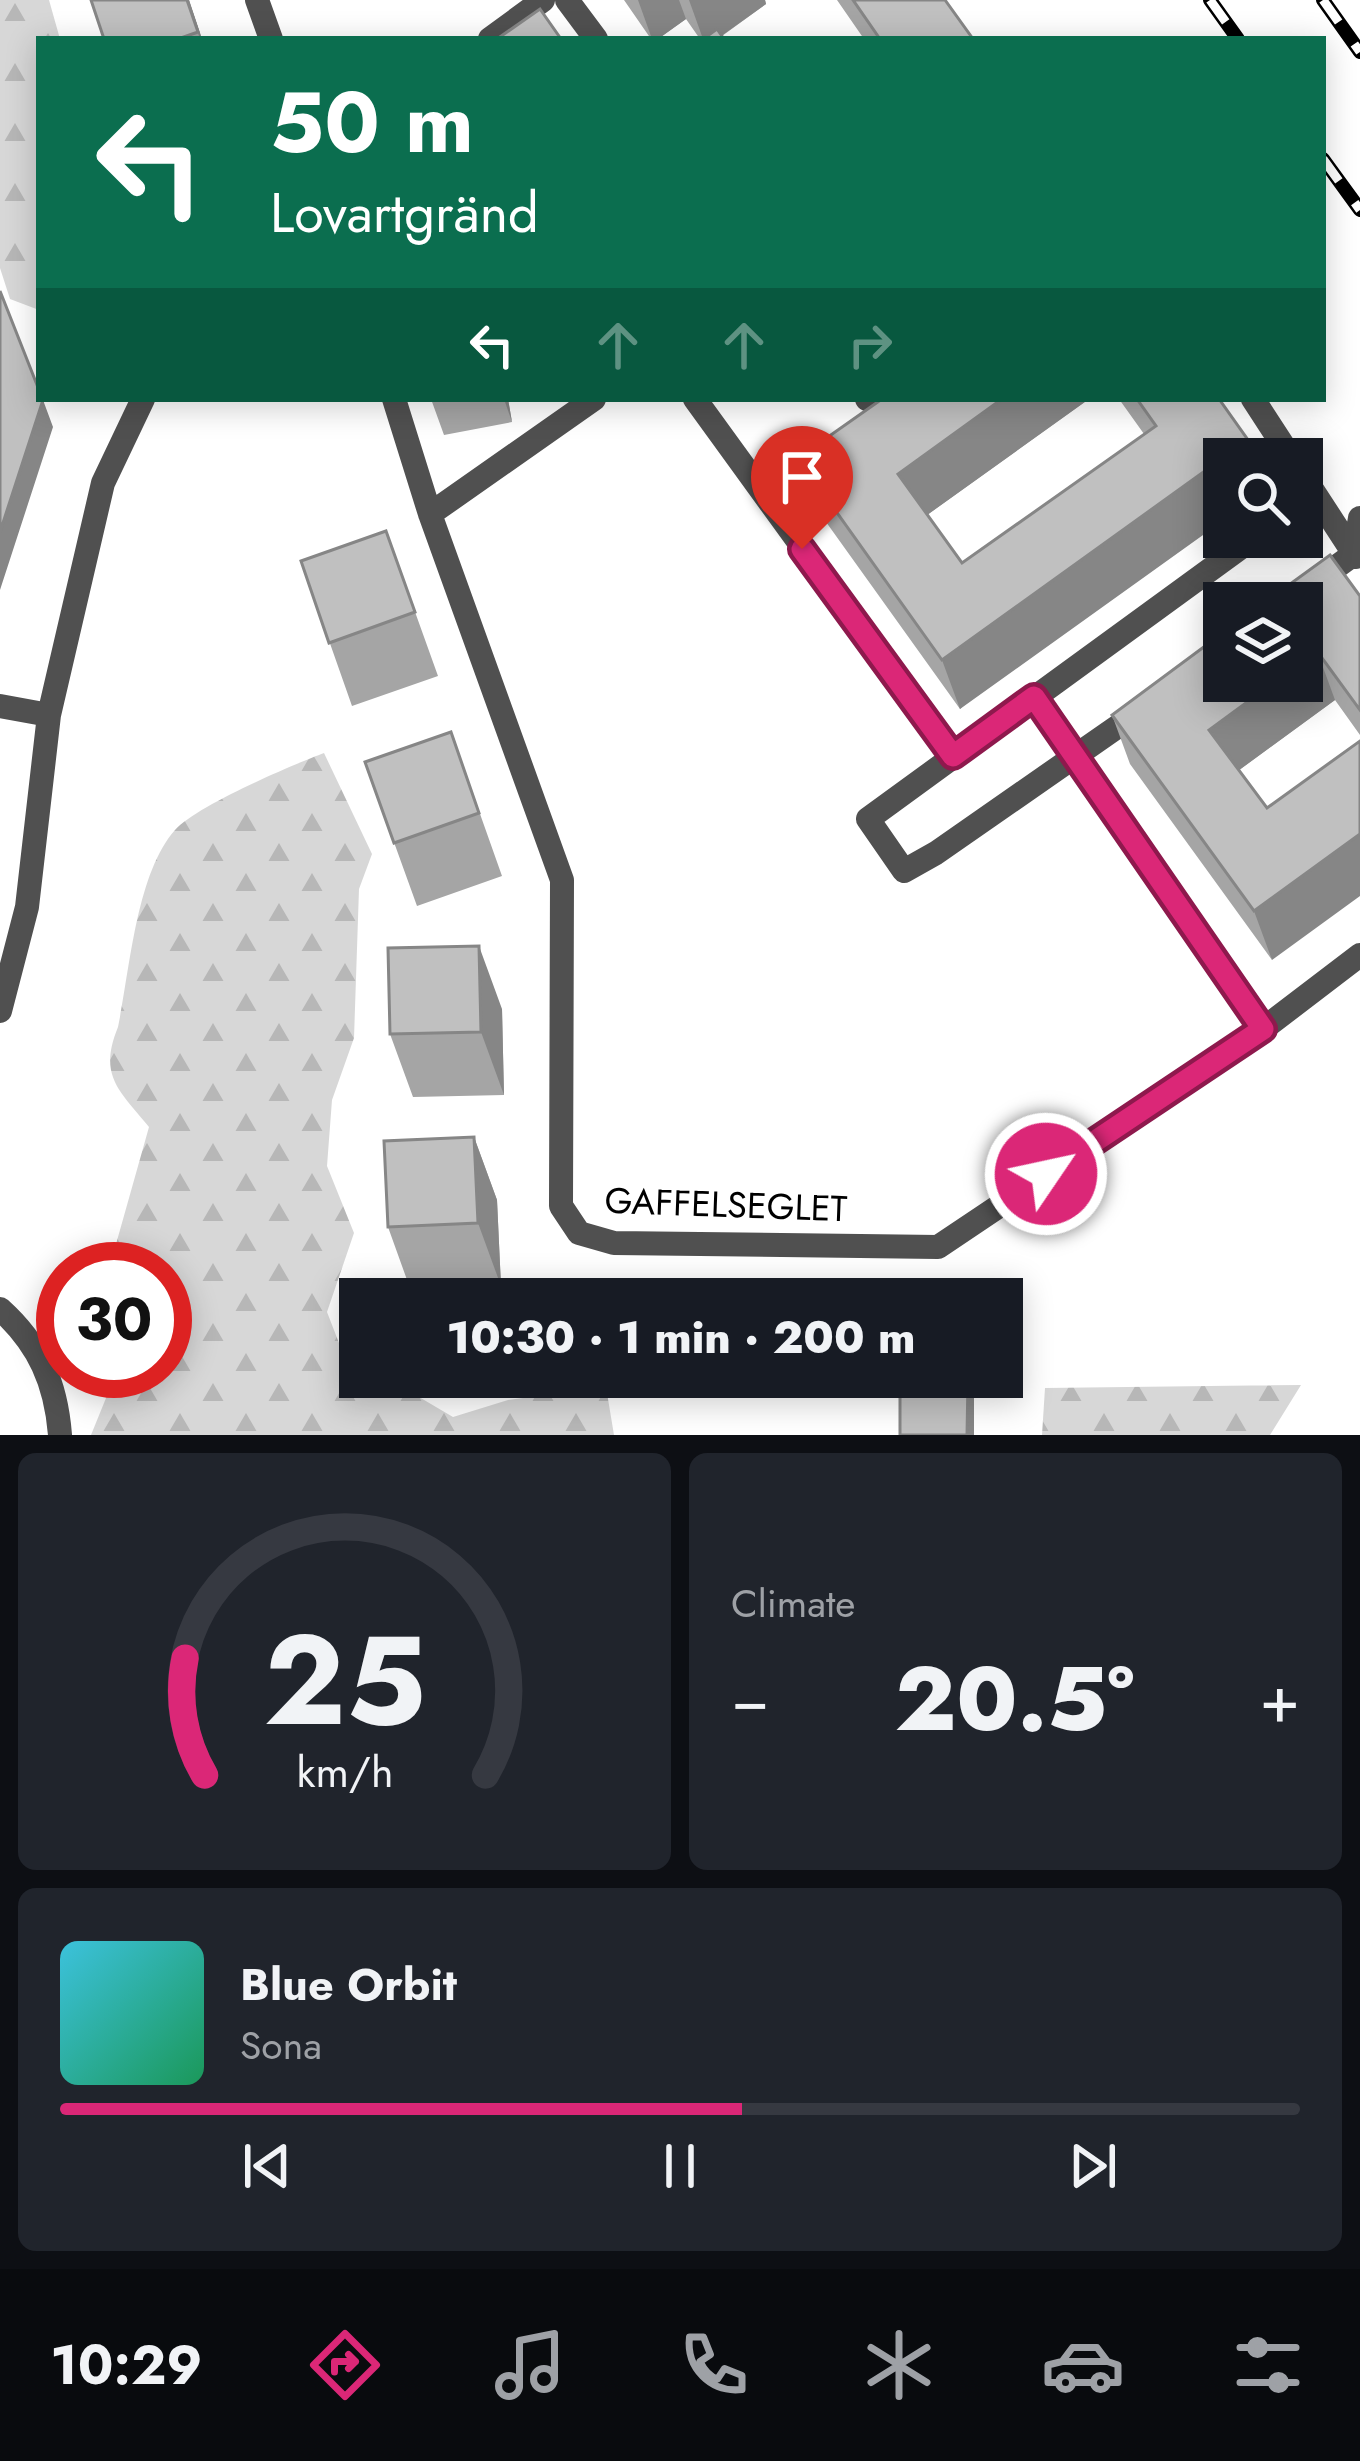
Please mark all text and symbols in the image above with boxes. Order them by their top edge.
text: 50 m [270,62,474,184]
icon: left [72,84,228,240]
text: Lovartgränd [270,174,539,252]
icon: left [459,312,525,378]
icon: ahead [585,312,651,378]
icon: ahead [711,312,777,378]
icon: right [837,312,903,378]
pin [751,426,853,549]
map controls [1203,438,1323,702]
button: search [1203,438,1323,558]
icon: arrive [769,444,835,510]
button: layers [1203,582,1323,702]
position arrow [983,1111,1109,1237]
street label: GAFFELSEGLET [604,1174,848,1234]
speed limit sign: 30 [36,1242,192,1398]
text: 10:30 · 1 min · 200 m [446,1305,916,1370]
text: Climate [731,1575,855,1632]
text: 25 [263,1590,426,1771]
text: 20.5° [895,1634,1135,1764]
text: − [731,1651,770,1747]
text: + [1259,1651,1300,1747]
text: km/h [296,1740,393,1802]
text: Blue Orbit [240,1952,457,2017]
text: Sona [240,2017,322,2074]
icon: previous [234,2133,300,2199]
icon: pause [647,2133,713,2199]
icon: next [1060,2133,1126,2199]
icon: directions [303,2323,387,2407]
icon: music [488,2323,572,2407]
icon: phone [672,2323,756,2407]
icon: climate [857,2323,941,2407]
icon: car [1041,2323,1125,2407]
icon: filters [1226,2323,1310,2407]
text: 10:29 [50,2326,202,2404]

